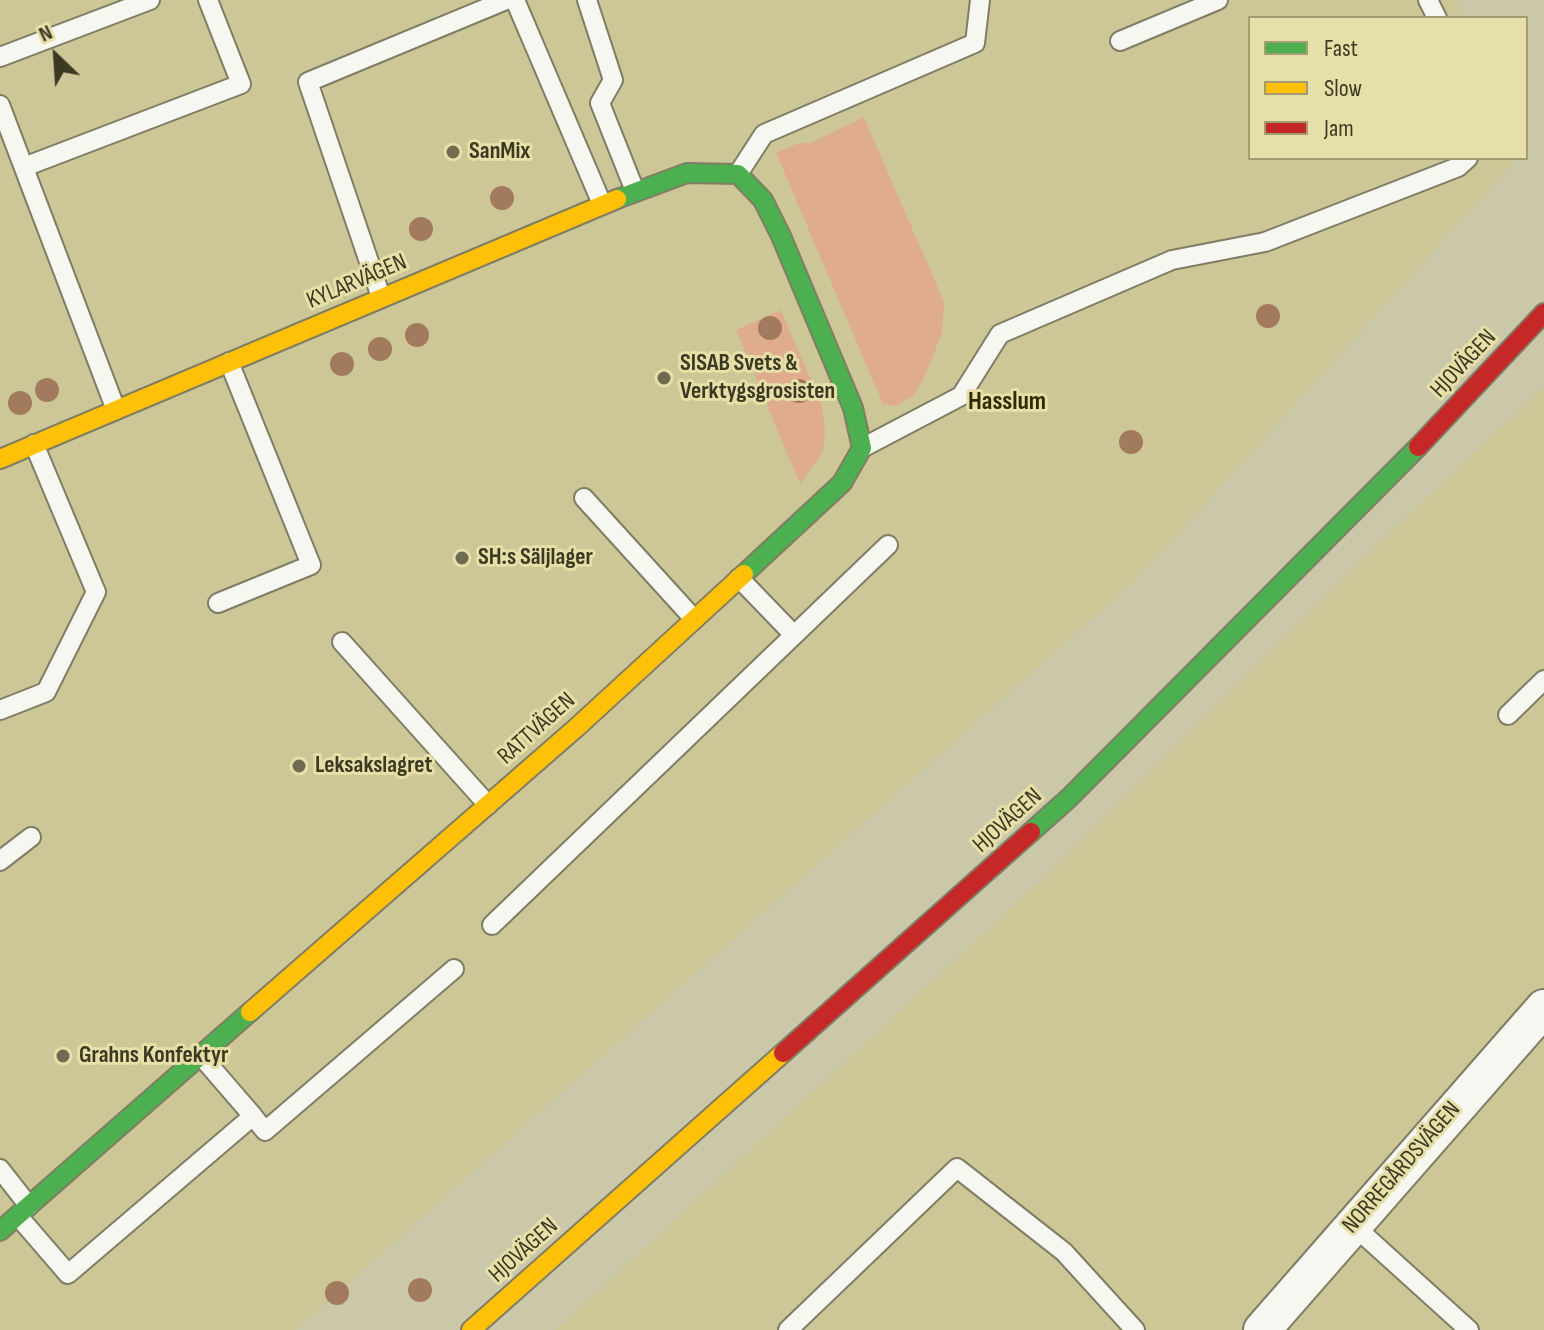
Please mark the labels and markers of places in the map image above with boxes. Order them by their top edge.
place label: SanMix [469,138,530,166]
marker: SanMix [444,143,462,161]
place label: SISAB Svets & Verktygsgrosisten [680,350,835,406]
marker: SISAB Svets & Verktygsgrosisten [655,369,673,387]
place label: SH:s Säljlager [478,544,593,572]
marker: SH:s Säljlager [453,549,471,567]
place label: Leksakslagret [315,752,432,780]
marker: Leksakslagret [290,757,308,775]
place label: Grahns Konfektyr [79,1042,228,1070]
marker: Grahns Konfektyr [54,1047,72,1065]

